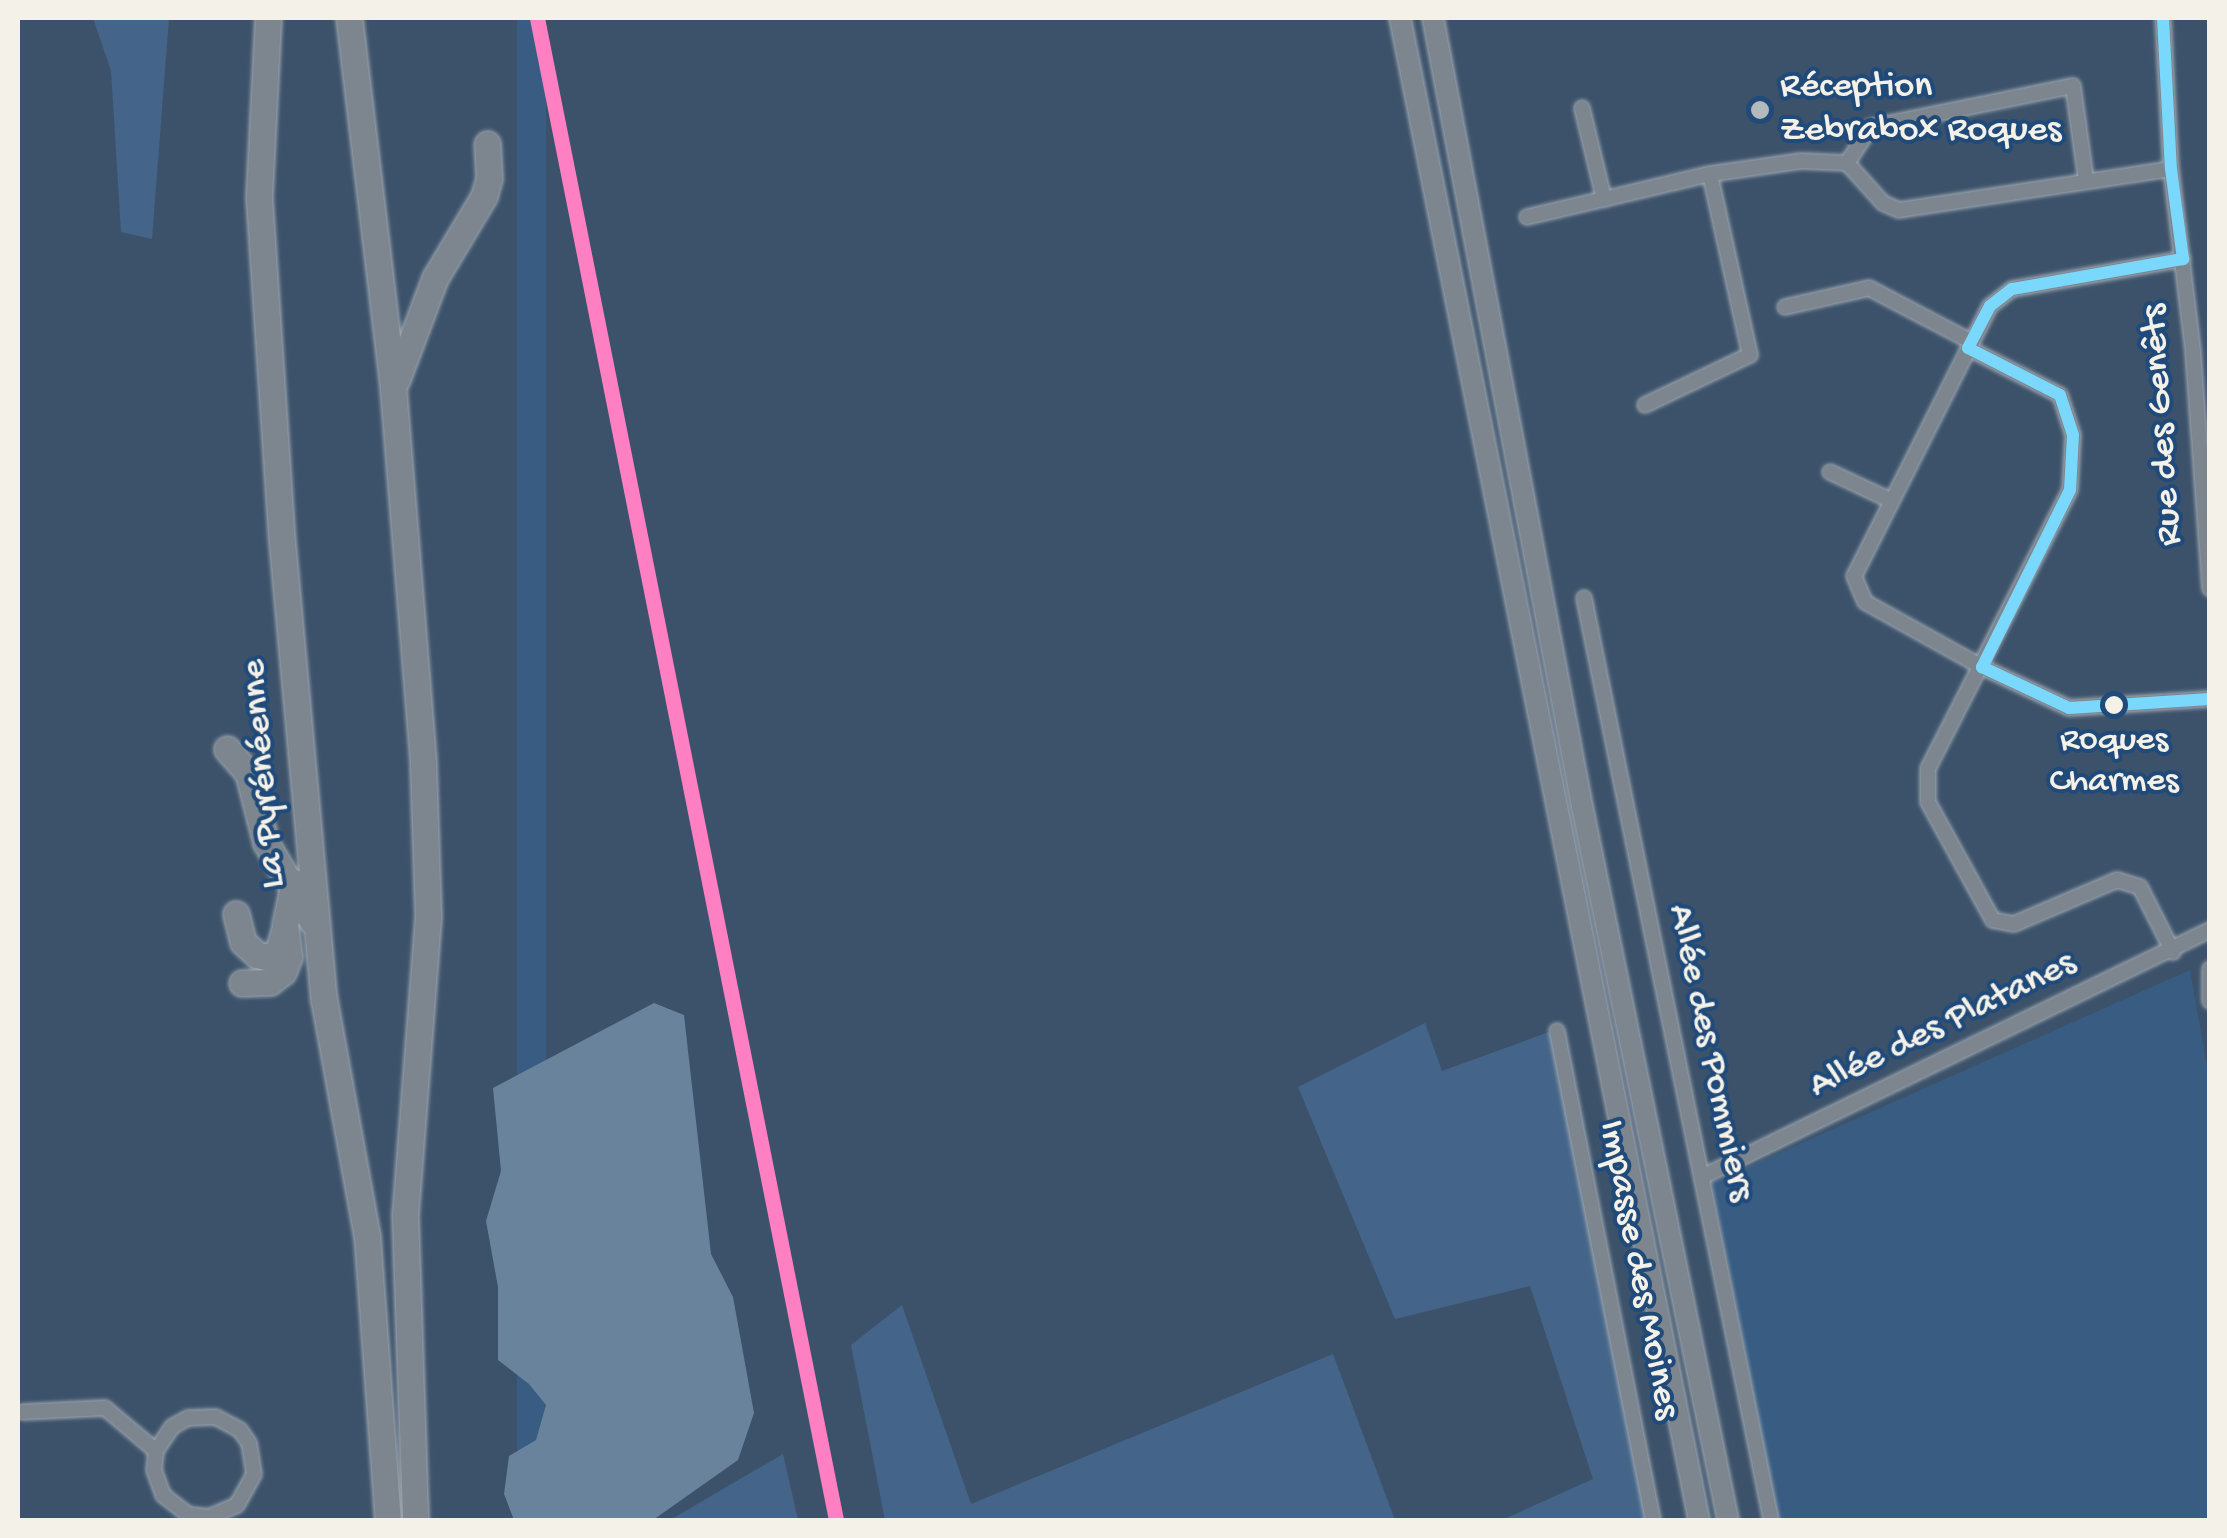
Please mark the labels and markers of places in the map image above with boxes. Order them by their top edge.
place label: Réception Zebrabox Roques [1780,65,2061,154]
marker: Réception Zebrabox Roques [1749,99,1771,121]
marker: Roques Charmes [2104,695,2124,715]
place label: Roques Charmes [2050,719,2178,804]

